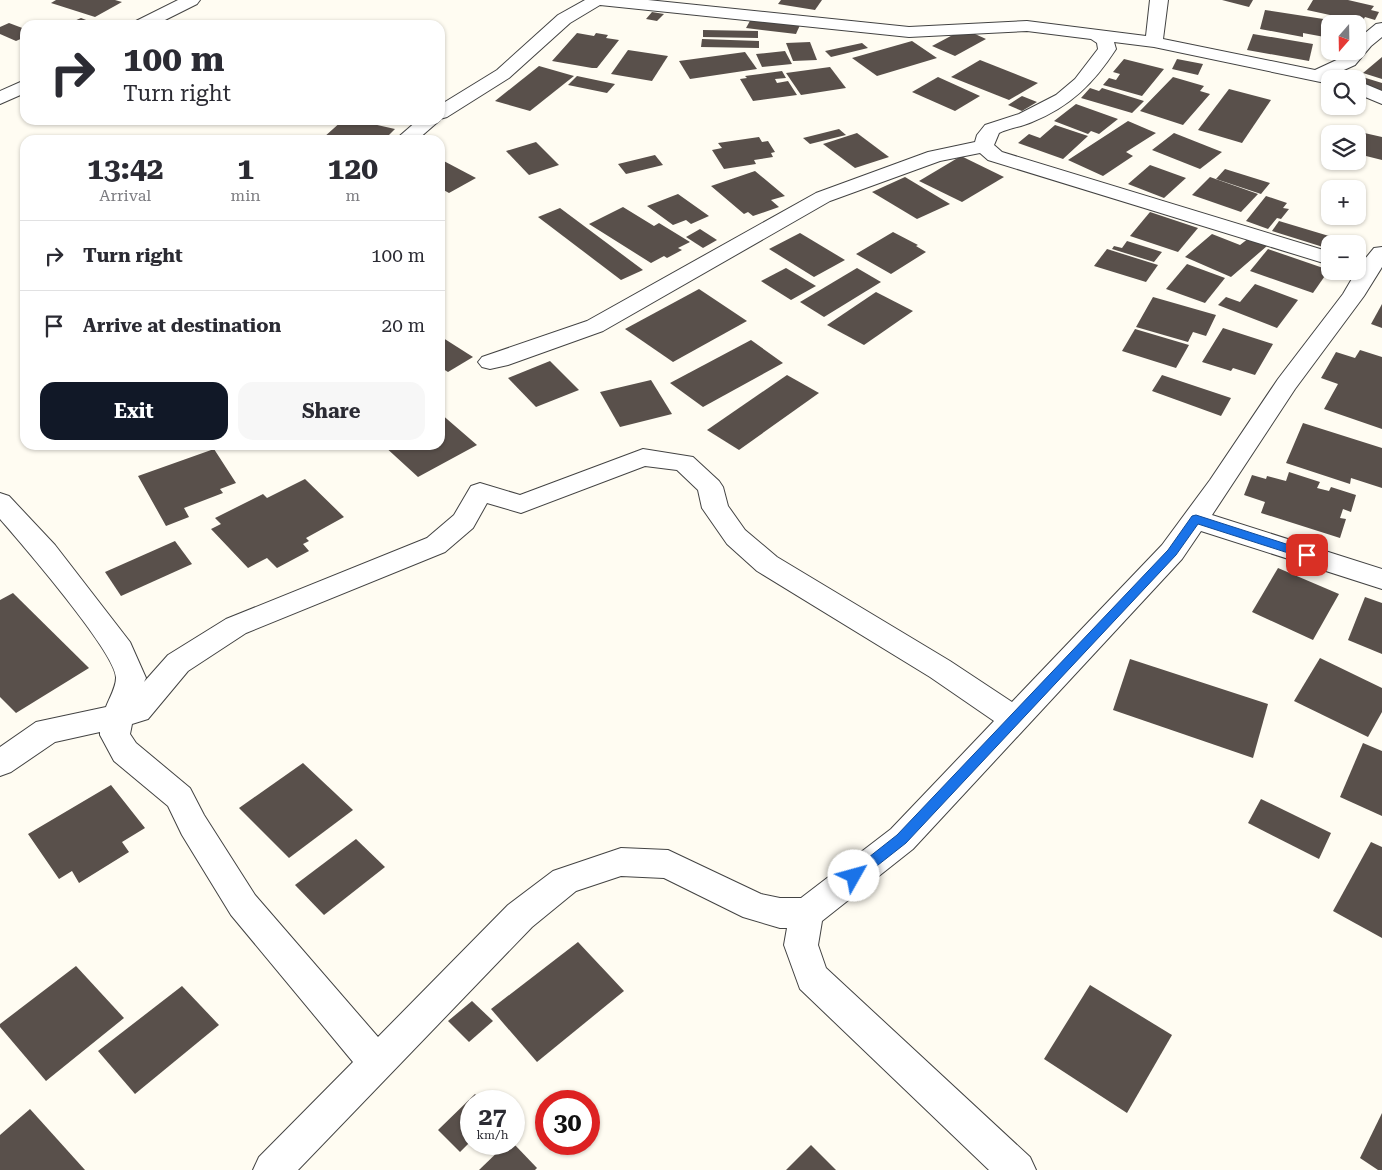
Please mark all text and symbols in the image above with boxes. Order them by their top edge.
north arrow [1321,15,1366,60]
map controls [1321,15,1366,280]
text: 100 m [123,39,224,80]
icon: right [40,40,105,105]
button: search [1321,70,1366,115]
text: Turn right [123,81,231,106]
button: layers [1321,125,1366,170]
text: 13:42 [87,151,164,186]
text: 1 [237,151,254,186]
text: 120 [328,151,378,186]
button: + [1321,180,1366,225]
text: Arrival [99,186,151,205]
text: min [231,186,261,205]
text: m [345,186,360,205]
button: − [1321,235,1366,280]
icon: right [40,242,68,270]
text: Turn right [83,244,183,267]
text: 100 m [371,244,425,267]
icon: arrive [40,312,68,340]
text: Arrive at destination [83,314,281,337]
text: 20 m [382,314,425,337]
button: Exit [40,382,228,440]
button: Share [238,382,425,440]
pin [1286,534,1328,576]
icon: arrive [1293,541,1321,569]
position arrow [827,849,879,901]
speed limit sign: 30 [535,1090,600,1155]
text: 27 [478,1102,507,1131]
text: km/h [476,1128,509,1142]

